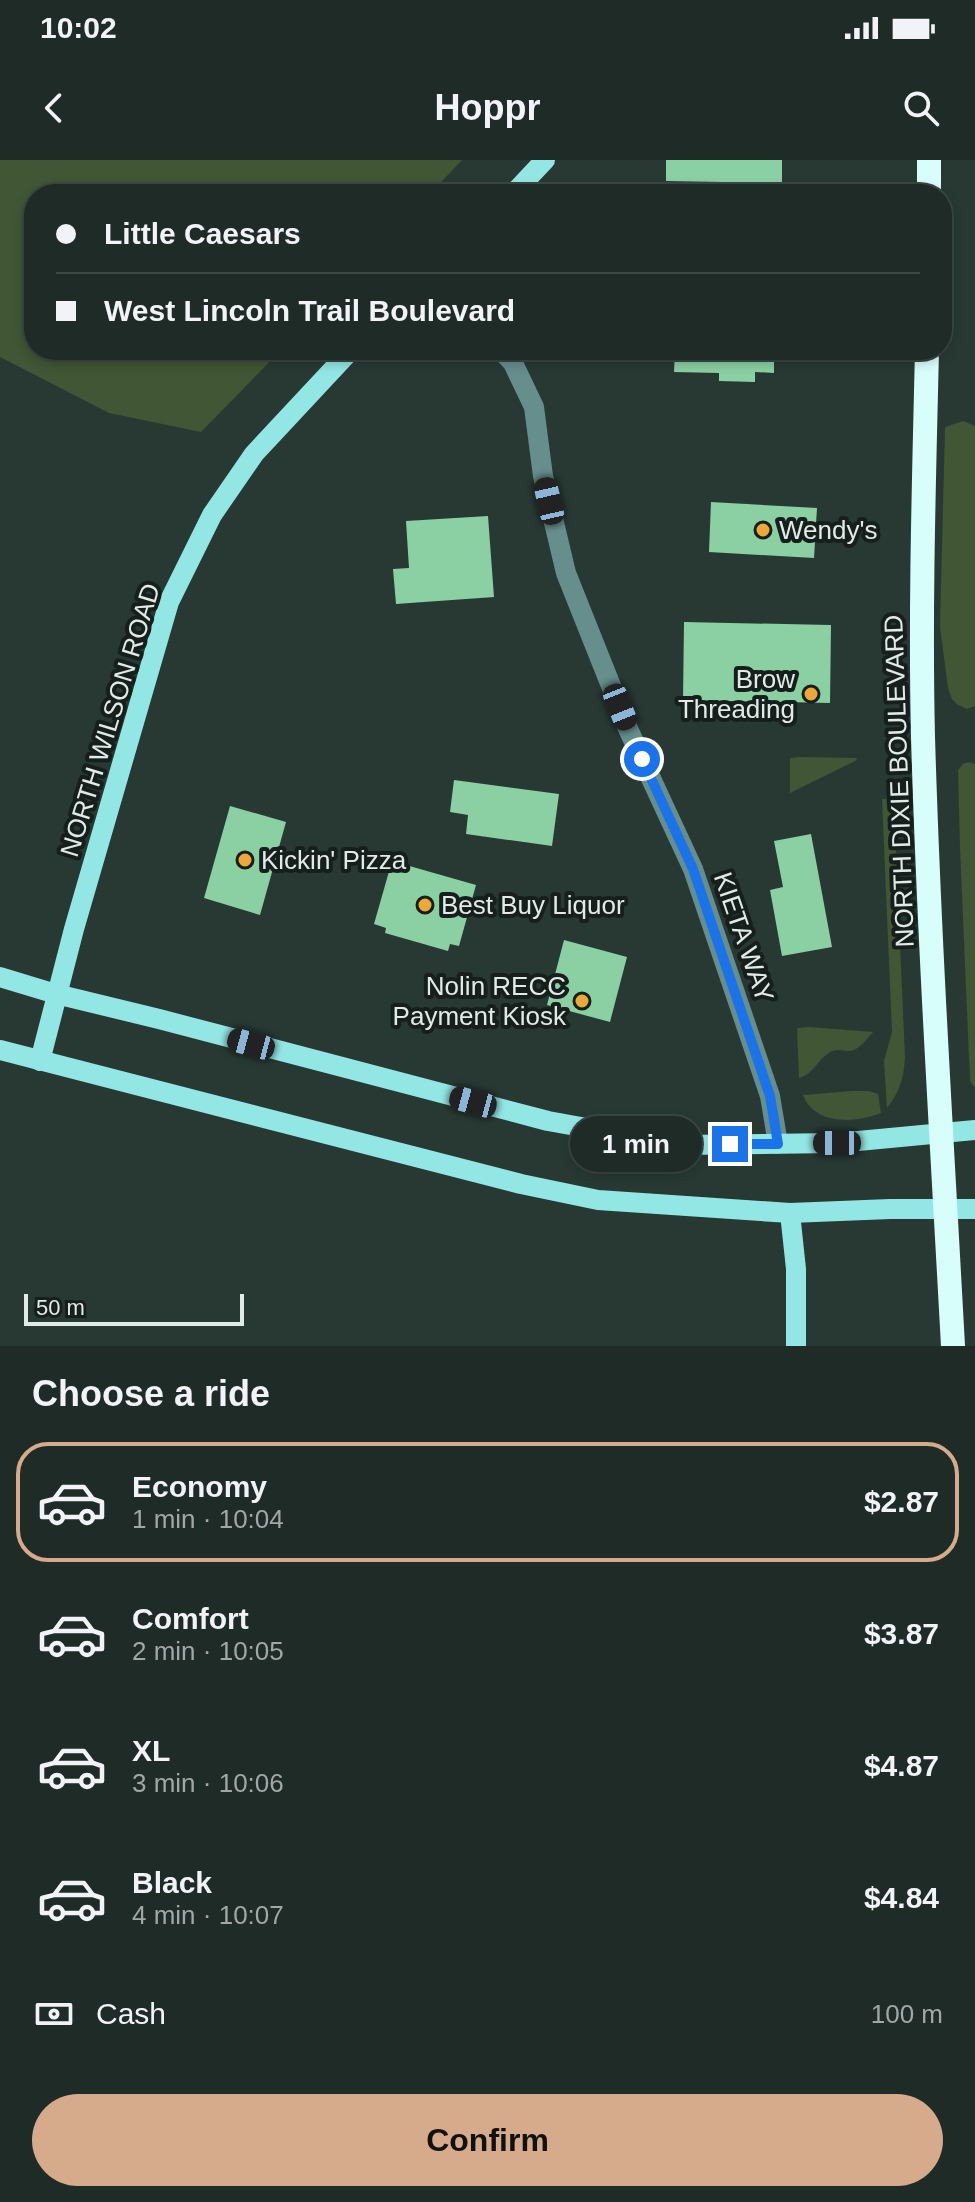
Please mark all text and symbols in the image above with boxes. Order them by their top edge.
text: 10:02 [40,11,117,44]
icon: back [32,86,76,130]
icon: search [899,86,943,130]
text: Hoppr [435,87,540,128]
text: Little Caesars [104,217,301,250]
text: West Lincoln Trail Boulevard [104,294,515,327]
car [532,475,566,527]
place label: Wendy's [779,515,877,545]
marker: Wendy's [754,521,772,539]
street label: NORTH WILSON ROAD [54,580,166,860]
street label: NORTH DIXIE BOULEVARD [878,614,920,948]
place label: Brow Threading [678,664,795,724]
car [600,680,640,734]
marker: Brow Threading [802,685,820,703]
route start [624,741,660,777]
place label: Kickin' Pizza [261,845,407,875]
marker: Kickin' Pizza [236,851,254,869]
street label: KIETA WAY [708,868,780,1006]
place label: Best Buy Liquor [441,890,625,920]
marker: Best Buy Liquor [416,896,434,914]
place label: Nolin RECC Payment Kiosk [393,971,567,1031]
marker: Nolin RECC Payment Kiosk [573,992,591,1010]
car [225,1026,277,1062]
car [447,1084,499,1120]
callout: 1 min [570,1116,702,1172]
route end [712,1126,748,1162]
text: 1 min [602,1129,670,1159]
car [813,1131,861,1155]
scale bar [24,1290,244,1326]
text: 50 m [36,1295,85,1320]
text: Choose a ride [32,1373,270,1414]
icon: car [36,1466,108,1538]
text: Economy [132,1470,267,1503]
text: $2.87 [864,1485,939,1518]
text: 1 min · 10:04 [132,1504,284,1534]
icon: car [36,1598,108,1670]
text: Comfort [132,1602,249,1635]
text: $3.87 [864,1617,939,1650]
text: 2 min · 10:05 [132,1636,284,1666]
icon: car [36,1730,108,1802]
text: XL [132,1734,170,1767]
text: $4.87 [864,1749,939,1782]
text: 3 min · 10:06 [132,1768,284,1798]
icon: car [36,1862,108,1934]
text: Black [132,1866,212,1899]
text: $4.84 [864,1881,939,1914]
text: 4 min · 10:07 [132,1900,284,1930]
icon: cash [32,1992,76,2036]
text: Cash [96,1997,166,2030]
text: 100 m [871,1999,943,2029]
button: Confirm [32,2094,943,2186]

